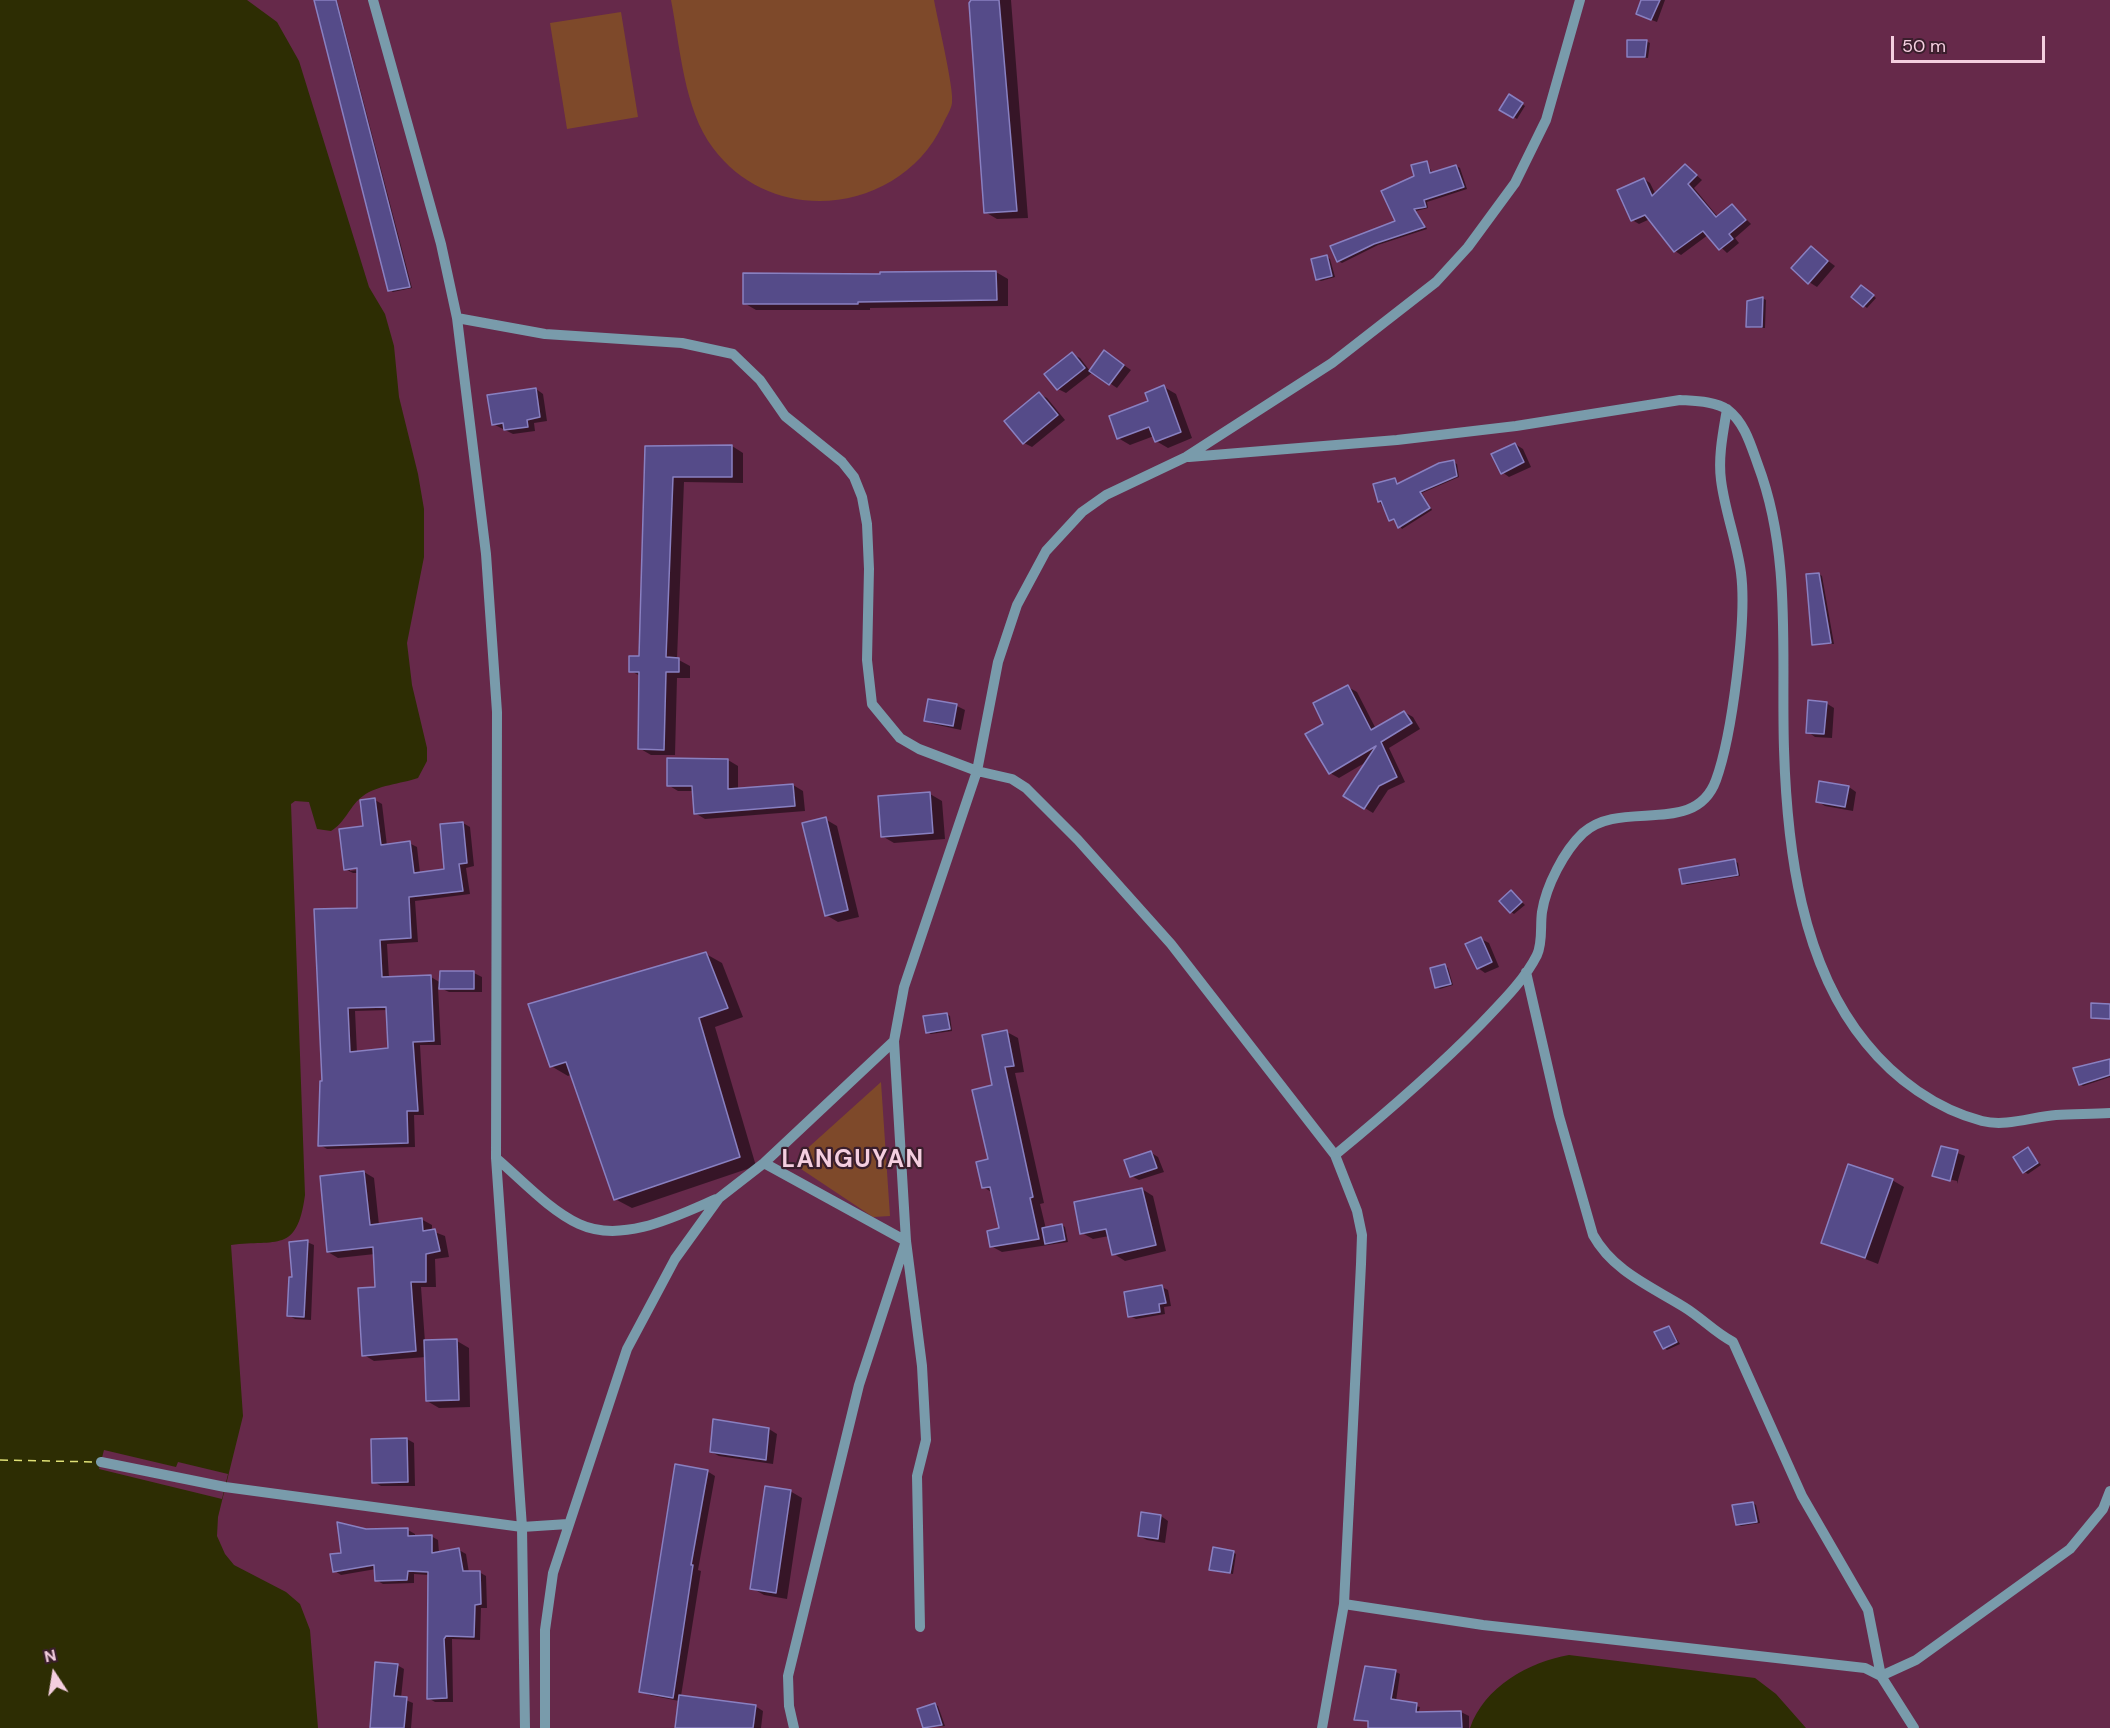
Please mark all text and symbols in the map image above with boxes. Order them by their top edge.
scale bar [1894,24,2048,62]
text: 50 m [1902,34,1946,58]
district label: LANGUYAN [782,1147,924,1175]
north arrow [24,1644,84,1704]
text: N [42,1644,58,1667]

